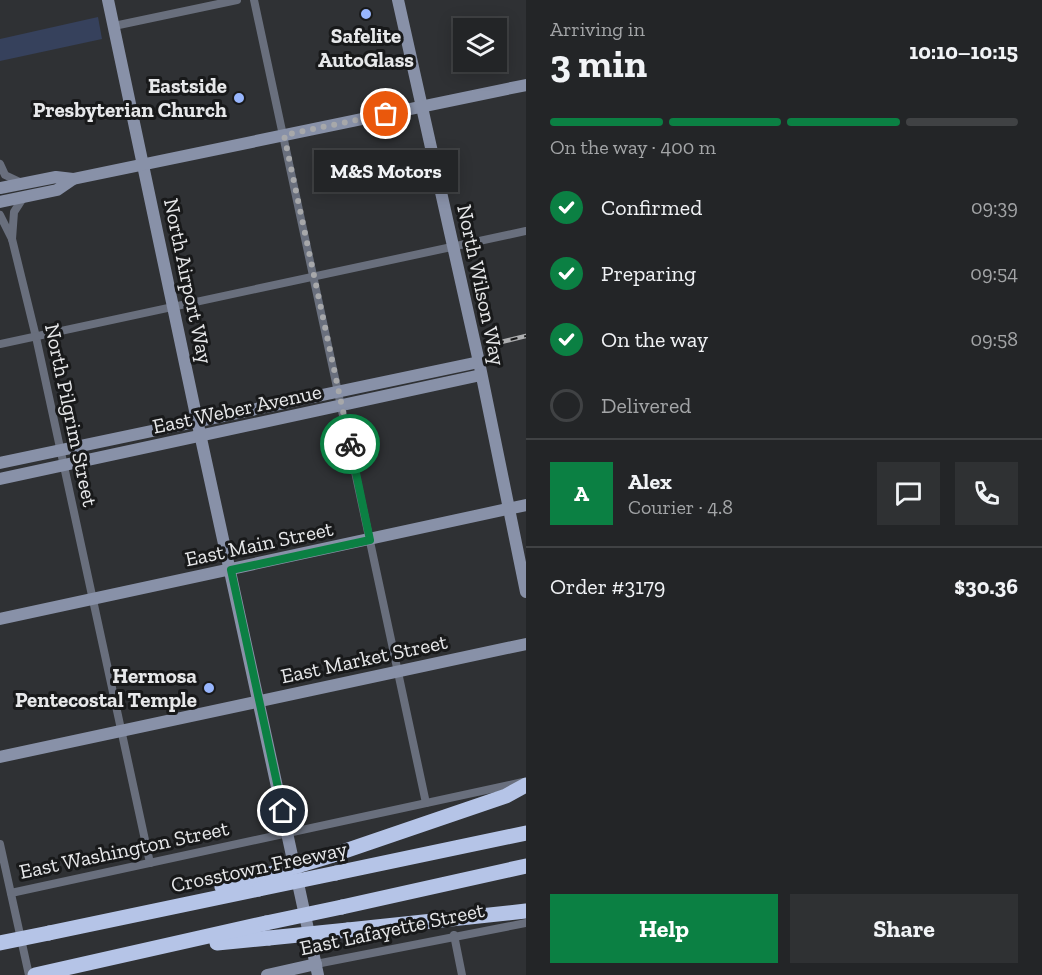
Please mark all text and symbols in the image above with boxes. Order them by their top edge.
marker: Safelite AutoGlass [359,7,373,21]
text: Arriving in [550,17,645,41]
map controls [453,18,507,72]
button: layers [453,18,507,72]
place label: Safelite AutoGlass [318,23,414,72]
text: 10:10–10:15 [909,38,1018,65]
text: 3 min [550,40,647,87]
place label: Eastside Presbyterian Church [33,73,227,122]
pin [360,88,411,139]
marker: Eastside Presbyterian Church [232,91,246,105]
icon: bag [369,97,402,130]
text: On the way · 400 m [550,135,716,159]
callout: M&S Motors [314,150,458,192]
text: M&S Motors [330,159,442,183]
icon: check [550,191,583,224]
text: Confirmed [601,194,702,221]
text: 09:39 [971,195,1018,219]
street label: North Airport Way [159,196,218,366]
street label: North Wilson Way [452,202,511,368]
icon: check [550,257,583,290]
text: Preparing [601,260,696,287]
text: 09:54 [970,261,1018,285]
street label: North Pilgrim Street [40,321,103,509]
icon: check [550,323,583,356]
text: On the way [601,326,708,353]
text: 09:58 [970,327,1018,351]
street label: East Weber Avenue [150,378,324,439]
text: Delivered [601,392,691,419]
courier [320,414,380,474]
icon: bike [334,428,367,461]
button: chat [877,462,940,525]
button: phone [955,462,1018,525]
text: Alex [628,468,672,495]
text: A [574,480,589,507]
text: Courier · 4.8 [628,495,733,519]
street label: East Main Street [183,516,335,571]
text: Order #3179 [550,573,665,600]
text: $30.36 [954,573,1018,600]
street label: East Market Street [278,629,450,688]
place label: Hermosa Pentecostal Temple [15,663,197,712]
marker: Hermosa Pentecostal Temple [202,681,216,695]
pin [257,785,308,836]
icon: home [266,794,299,827]
street label: East Washington Street [17,815,231,884]
street label: Crosstown Freeway [169,836,349,897]
button: Help [550,894,778,963]
button: Share [790,894,1018,963]
street label: East Lafayette Street [297,897,487,960]

